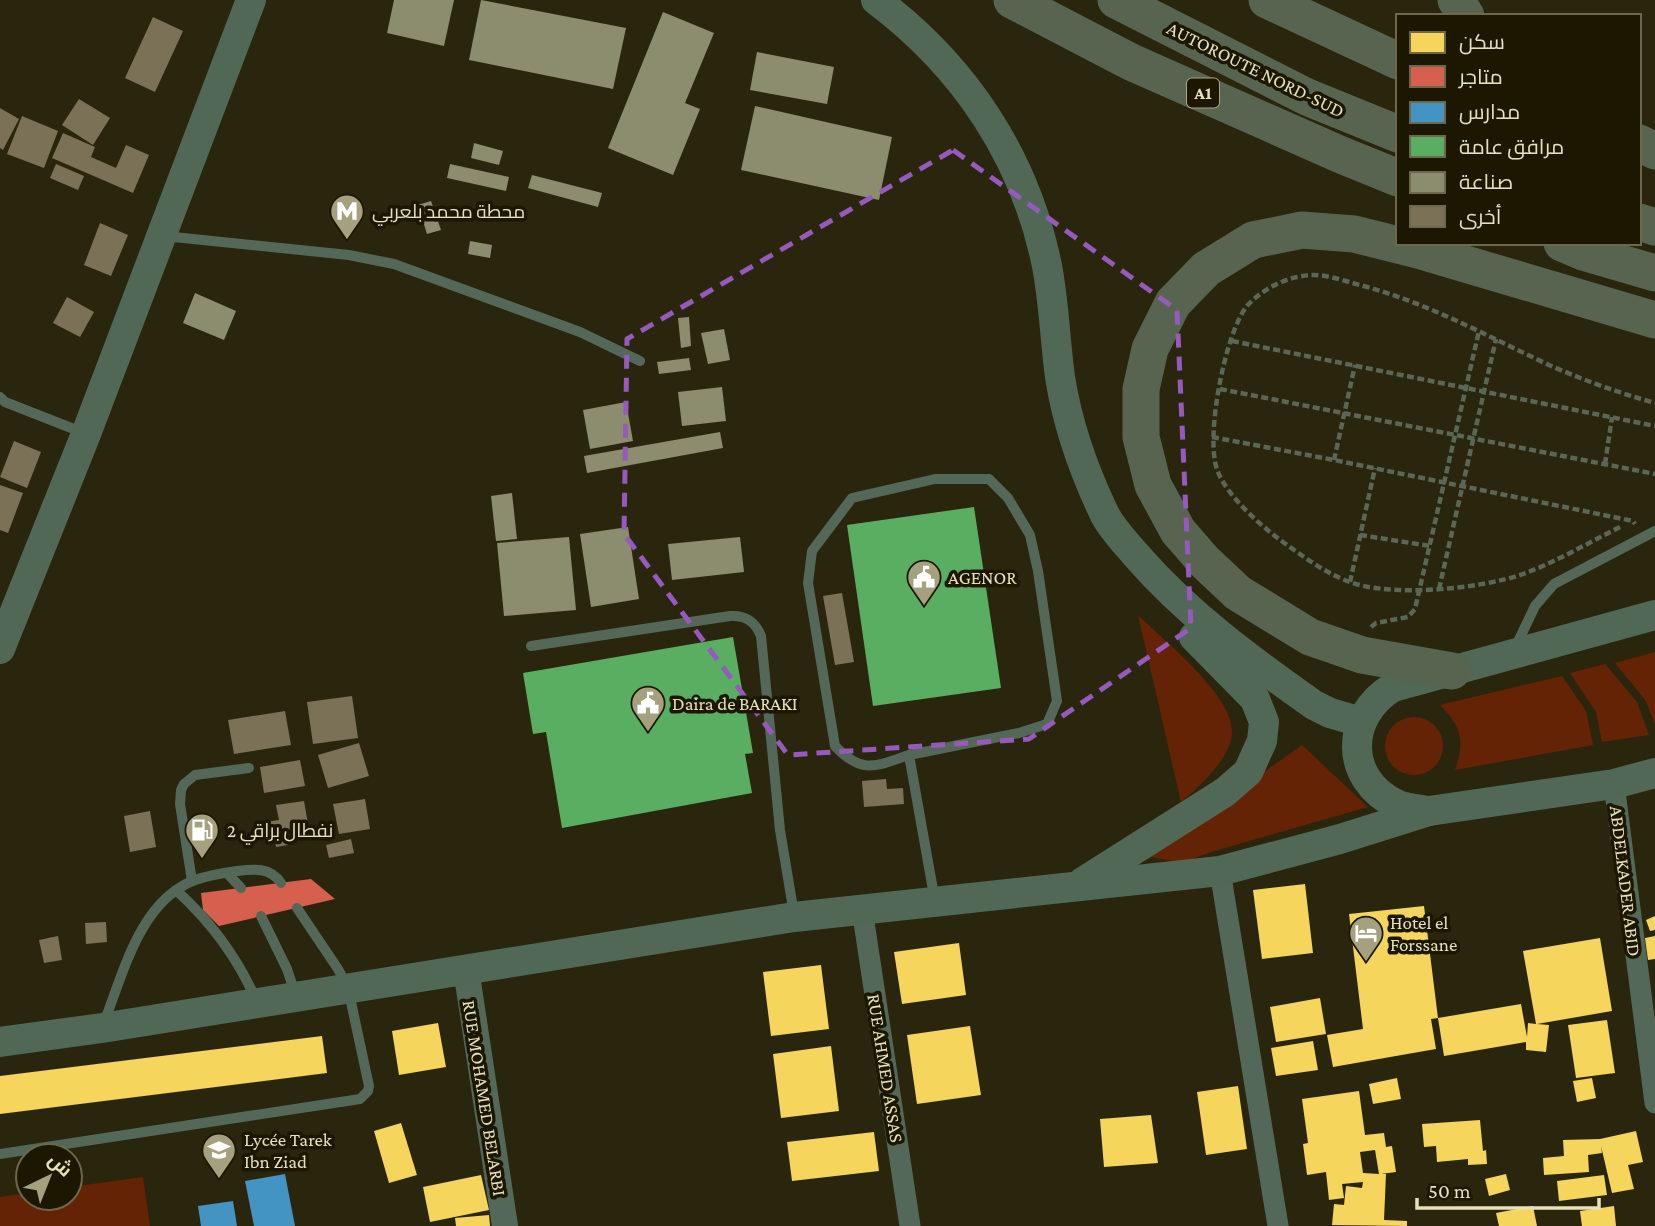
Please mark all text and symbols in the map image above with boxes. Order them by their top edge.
legend [1396,14,1641,245]
street label: AUTOROUTE NORD-SUD [1164,17,1348,122]
text: سكن [1459,30,1505,55]
text: متاجر [1458,65,1503,89]
road number: A1 [1187,78,1219,108]
text: مدارس [1459,100,1520,125]
text: مرافق عامة [1459,135,1564,160]
text: صناعة [1459,170,1513,194]
metro station icon: محطة محمد بلعربي [328,192,366,241]
place label: محطة محمد بلعربي [372,201,525,226]
text: أخرى [1459,204,1501,230]
public building icon: AGENOR [905,558,943,607]
place label: AGENOR [948,567,1017,588]
public building icon: Daira de BARAKI [629,684,667,733]
place label: Daira de BARAKI [672,693,798,714]
street label: ABDELKADER ABID [1606,805,1645,958]
fuel station icon: نفطال براقي 2 [183,811,221,860]
place label: نفطال براقي 2 [227,820,333,845]
place label: Hotel el Forssane [1390,912,1457,955]
hotel icon: Hotel el Forssane [1347,914,1385,963]
street label: RUE AHMED ASSAS [863,992,908,1144]
street label: RUE MOHAMED BELARBI [459,999,510,1198]
place label: Lycée Tarek Ibn Ziad [244,1129,333,1172]
school or university icon: Lycée Tarek Ibn Ziad [200,1131,238,1180]
north arrow [14,1142,84,1212]
text: ش [43,1149,76,1182]
scale bar [1417,1166,1599,1210]
text: 50 m [1428,1179,1471,1203]

